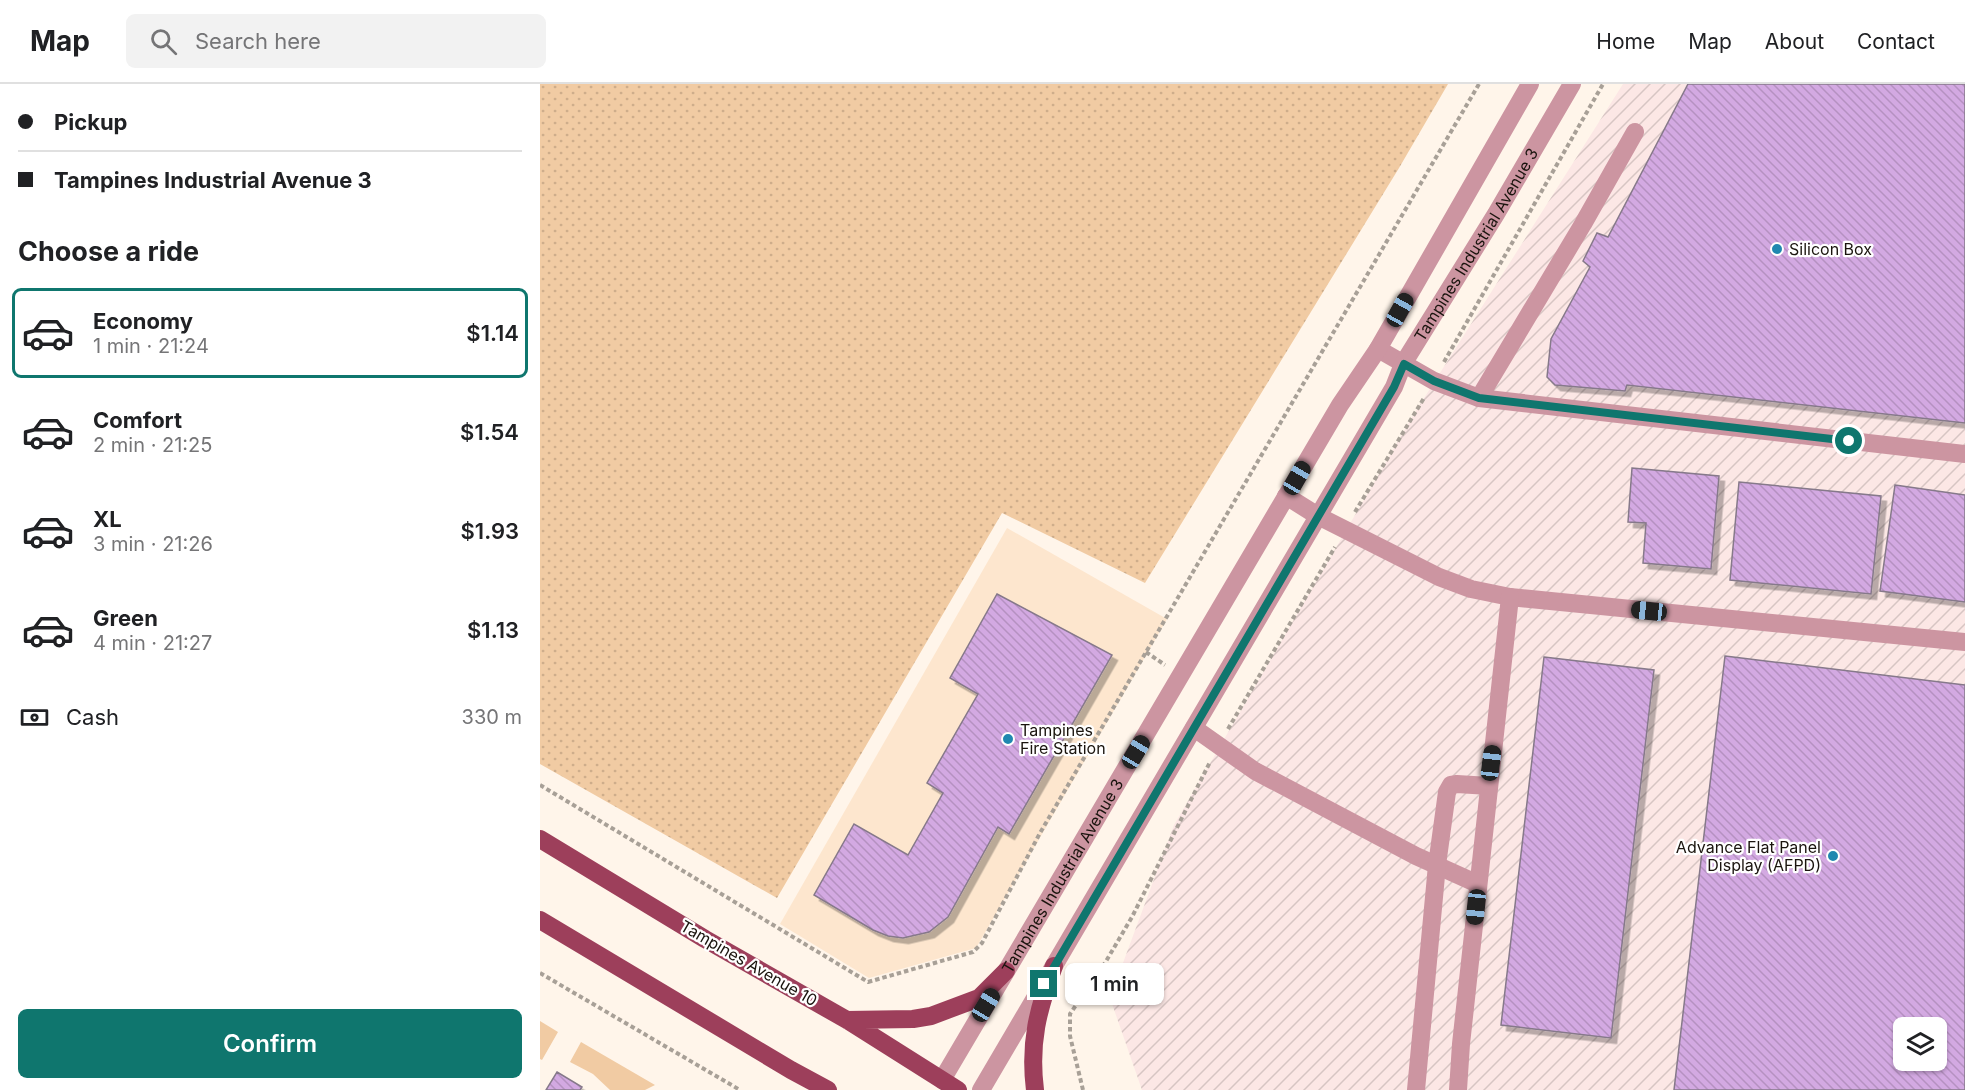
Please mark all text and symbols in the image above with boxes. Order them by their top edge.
search box [126,14,546,68]
text: Map [30,24,90,58]
icon: search [147,25,180,58]
text: Search here [195,28,321,54]
text: Home [1596,29,1655,54]
text: Map [1688,29,1732,54]
text: About [1765,29,1824,54]
text: Contact [1857,29,1935,54]
text: Pickup [54,109,128,135]
street label: Tampines Industrial Avenue 3 [1410,144,1542,345]
text: Tampines Industrial Avenue 3 [54,167,372,193]
text: Choose a ride [18,235,199,268]
place label: Silicon Box [1789,239,1872,259]
marker: Silicon Box [1770,242,1784,256]
car [1383,290,1417,330]
icon: car [21,306,75,360]
text: Economy [93,308,193,334]
text: $1.14 [466,320,519,346]
text: 1 min · 21:24 [93,334,209,358]
icon: car [21,405,75,459]
text: Comfort [93,407,182,433]
text: $1.54 [460,419,519,445]
route start [1835,427,1862,454]
text: 2 min · 21:25 [93,433,212,457]
car [1280,458,1314,498]
icon: car [21,504,75,558]
text: XL [93,506,122,532]
text: $1.93 [461,518,519,544]
text: 3 min · 21:26 [93,532,213,556]
car [1630,600,1668,622]
icon: car [21,603,75,657]
text: Green [93,605,158,631]
text: $1.13 [467,617,519,643]
text: 4 min · 21:27 [93,631,212,655]
icon: cash [18,701,51,734]
text: Cash [66,704,119,730]
text: 330 m [462,705,522,729]
place label: Tampines Fire Station [1020,720,1106,758]
marker: Tampines Fire Station [1001,732,1015,746]
car [1119,732,1153,772]
car [1480,744,1502,782]
street label: Tampines Industrial Avenue 3 [997,775,1127,977]
place label: Advance Flat Panel Display (AFPD) [1676,837,1821,875]
marker: Advance Flat Panel Display (AFPD) [1826,849,1840,863]
car [1465,888,1487,926]
street label: Tampines Avenue 10 [677,916,821,1010]
callout: 1 min [1065,963,1164,1005]
route end [1030,970,1057,997]
text: 1 min [1090,972,1139,996]
car [969,985,1003,1025]
button: Confirm [18,1009,522,1078]
map controls [1893,1017,1947,1071]
button: layers [1893,1017,1947,1071]

